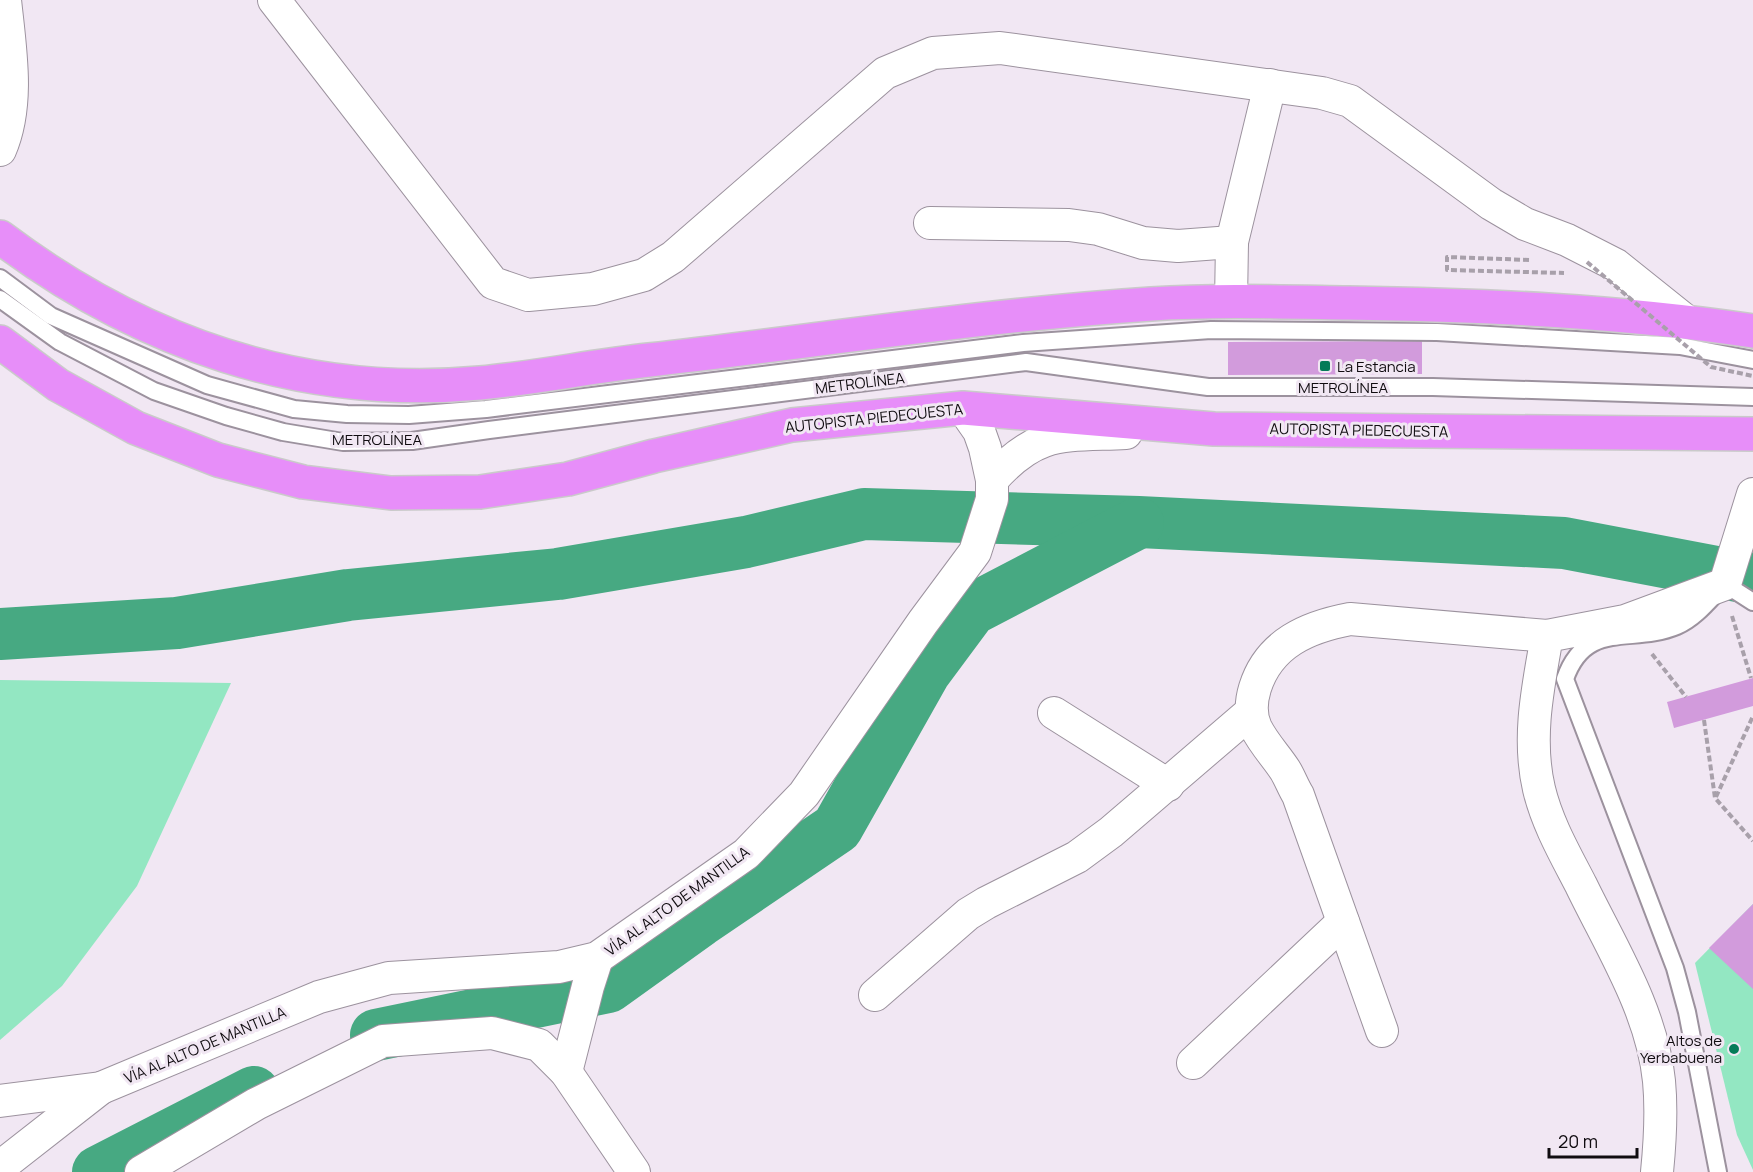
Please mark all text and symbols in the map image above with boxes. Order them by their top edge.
place label: La Estancia [1337,356,1416,377]
marker: La Estancia [1318,359,1332,373]
street label: METROLÍNEA [814,367,906,399]
street label: METROLÍNEA [1298,377,1388,398]
street label: AUTOPISTA PIEDECUESTA [784,398,964,438]
street label: AUTOPISTA PIEDECUESTA [1269,418,1449,442]
street label: METROLÍNEA [332,429,422,450]
street label: VÍA AL ALTO DE MANTILLA [600,841,754,961]
street label: VÍA AL ALTO DE MANTILLA [121,1001,290,1089]
place label: Altos de Yerbabuena [1640,1030,1722,1068]
marker: Altos de Yerbabuena [1727,1042,1741,1056]
scale bar [1549,1121,1638,1159]
text: 20 m [1558,1129,1598,1153]

